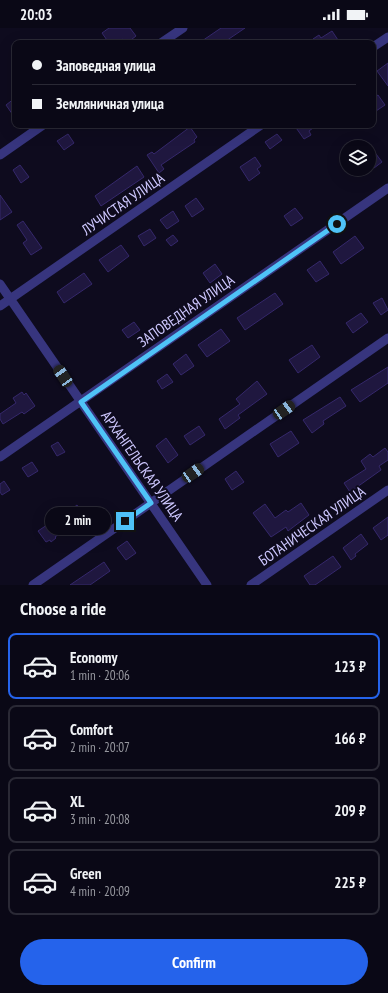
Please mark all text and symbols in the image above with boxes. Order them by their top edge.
text: 20:03 [20,5,52,24]
text: Заповедная улица [56,56,156,75]
text: Земляничная улица [56,94,164,113]
map controls [340,140,376,176]
button: layers [340,140,376,176]
street label: ЛУЧИСТАЯ УЛИЦА [77,168,168,240]
route start [328,215,346,233]
street label: ЗАПОВЕДНАЯ УЛИЦА [134,270,239,351]
car [51,363,75,389]
car [271,398,297,422]
street label: АРХАНГЕЛЬСКАЯ УЛИЦА [97,407,188,525]
car [180,461,206,485]
street label: БОТАНИЧЕСКАЯ УЛИЦА [255,481,370,570]
callout: 2 min [45,507,111,535]
text: 2 min [65,512,91,529]
route end [116,512,134,530]
text: Choose a ride [20,597,106,620]
icon: car [22,648,58,684]
text: Economy [70,648,118,667]
text: 123 ₽ [334,657,366,676]
text: 1 min · 20:06 [70,667,130,684]
icon: car [22,720,58,756]
text: Comfort [70,720,113,739]
text: 166 ₽ [334,729,366,748]
text: 2 min · 20:07 [70,739,130,756]
icon: car [22,792,58,828]
text: XL [70,792,84,811]
text: 209 ₽ [334,801,366,820]
text: 3 min · 20:08 [70,811,130,828]
icon: car [22,864,58,900]
text: Green [70,864,102,883]
text: 225 ₽ [334,873,366,892]
text: 4 min · 20:09 [70,883,130,900]
button: Confirm [20,939,368,985]

